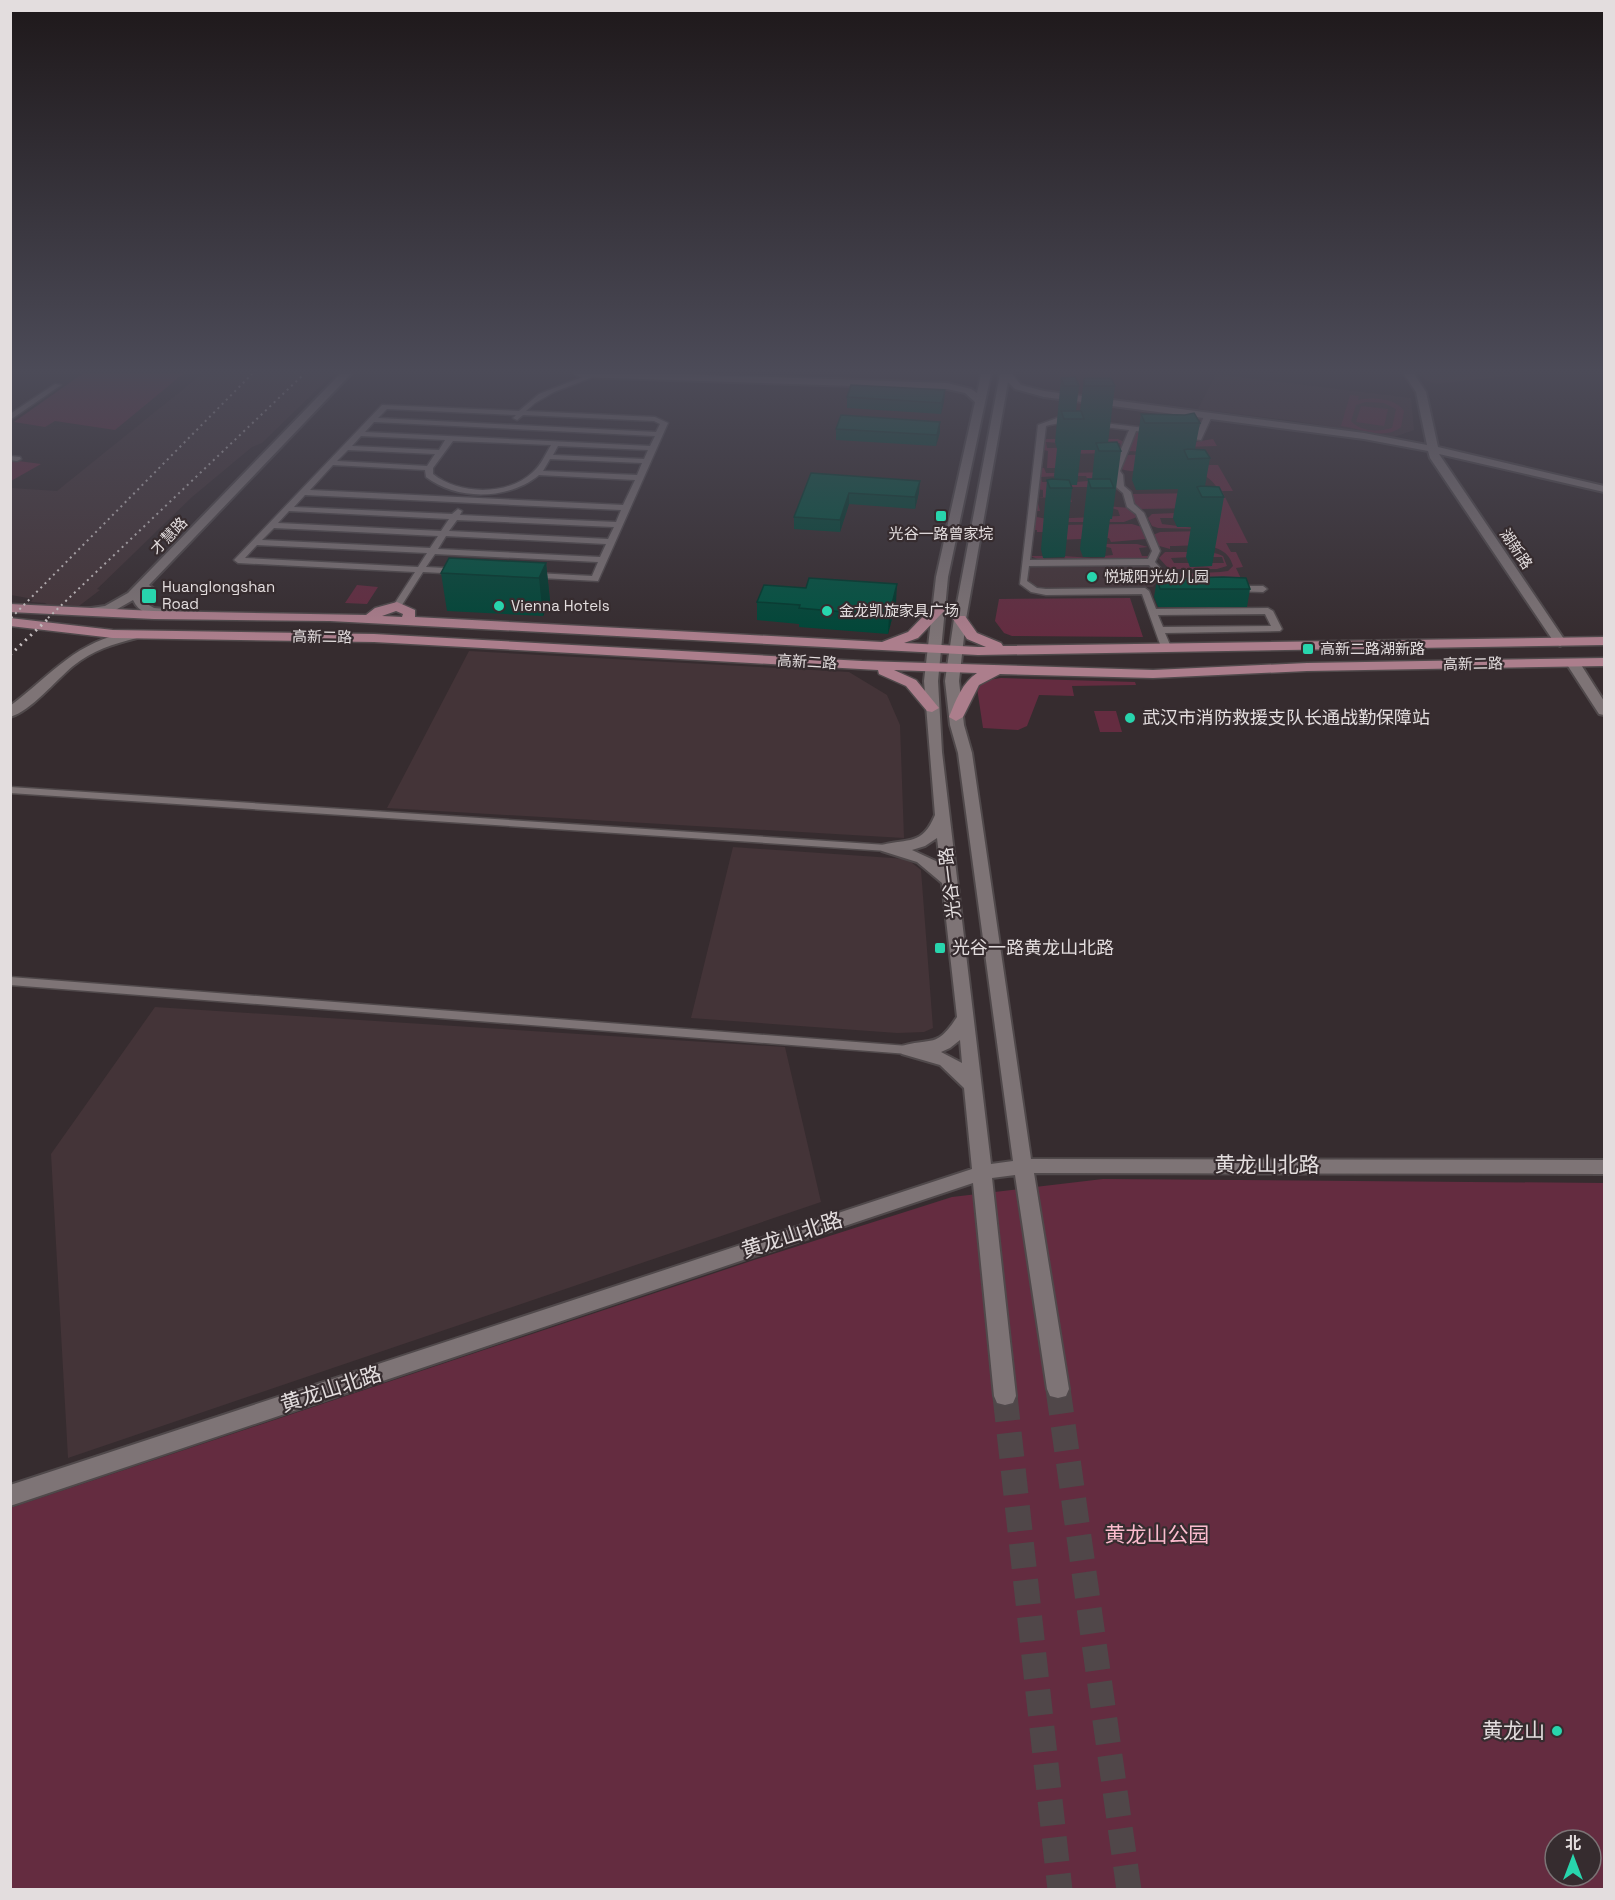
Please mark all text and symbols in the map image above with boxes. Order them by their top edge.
marker: 光谷一路曾家垸 [934,509,948,523]
street label: 才慧路 [146,513,191,558]
place label: 光谷一路曾家垸 [888,524,994,543]
street label: 湖新路 [1496,525,1537,573]
place label: 悦城阳光幼儿园 [1104,567,1209,586]
marker: 悦城阳光幼儿园 [1085,570,1099,584]
place label: Huanglongshan Road [162,577,275,613]
marker: Huanglongshan Road [140,587,158,605]
place label: Vienna Hotels [511,596,610,615]
marker: Vienna Hotels [492,599,506,613]
place label: 金龙凯旋家具广场 [839,601,959,620]
marker: 金龙凯旋家具广场 [820,604,834,618]
street label: 高新二路 [292,626,352,647]
place label: 高新二路湖新路 [1320,639,1425,658]
marker: 高新二路湖新路 [1301,642,1315,656]
street label: 高新二路 [777,650,837,673]
street label: 高新二路 [1443,653,1503,674]
place label: 武汉市消防救援支队长通战勤保障站 [1142,706,1430,729]
marker: 武汉市消防救援支队长通战勤保障站 [1123,711,1137,725]
street label: 光谷一路 [934,846,965,920]
place label: 光谷一路黄龙山北路 [952,936,1114,959]
marker: 光谷一路黄龙山北路 [933,941,947,955]
street label: 黄龙山北路 [1215,1151,1320,1178]
street label: 黄龙山北路 [738,1205,846,1264]
street label: 黄龙山北路 [277,1359,385,1418]
park label: 黄龙山公园 [1105,1521,1210,1548]
place label: 黄龙山 [1482,1717,1545,1744]
marker: 黄龙山 [1550,1724,1564,1738]
north arrow [1543,1828,1603,1888]
text: 北 [1565,1833,1581,1854]

